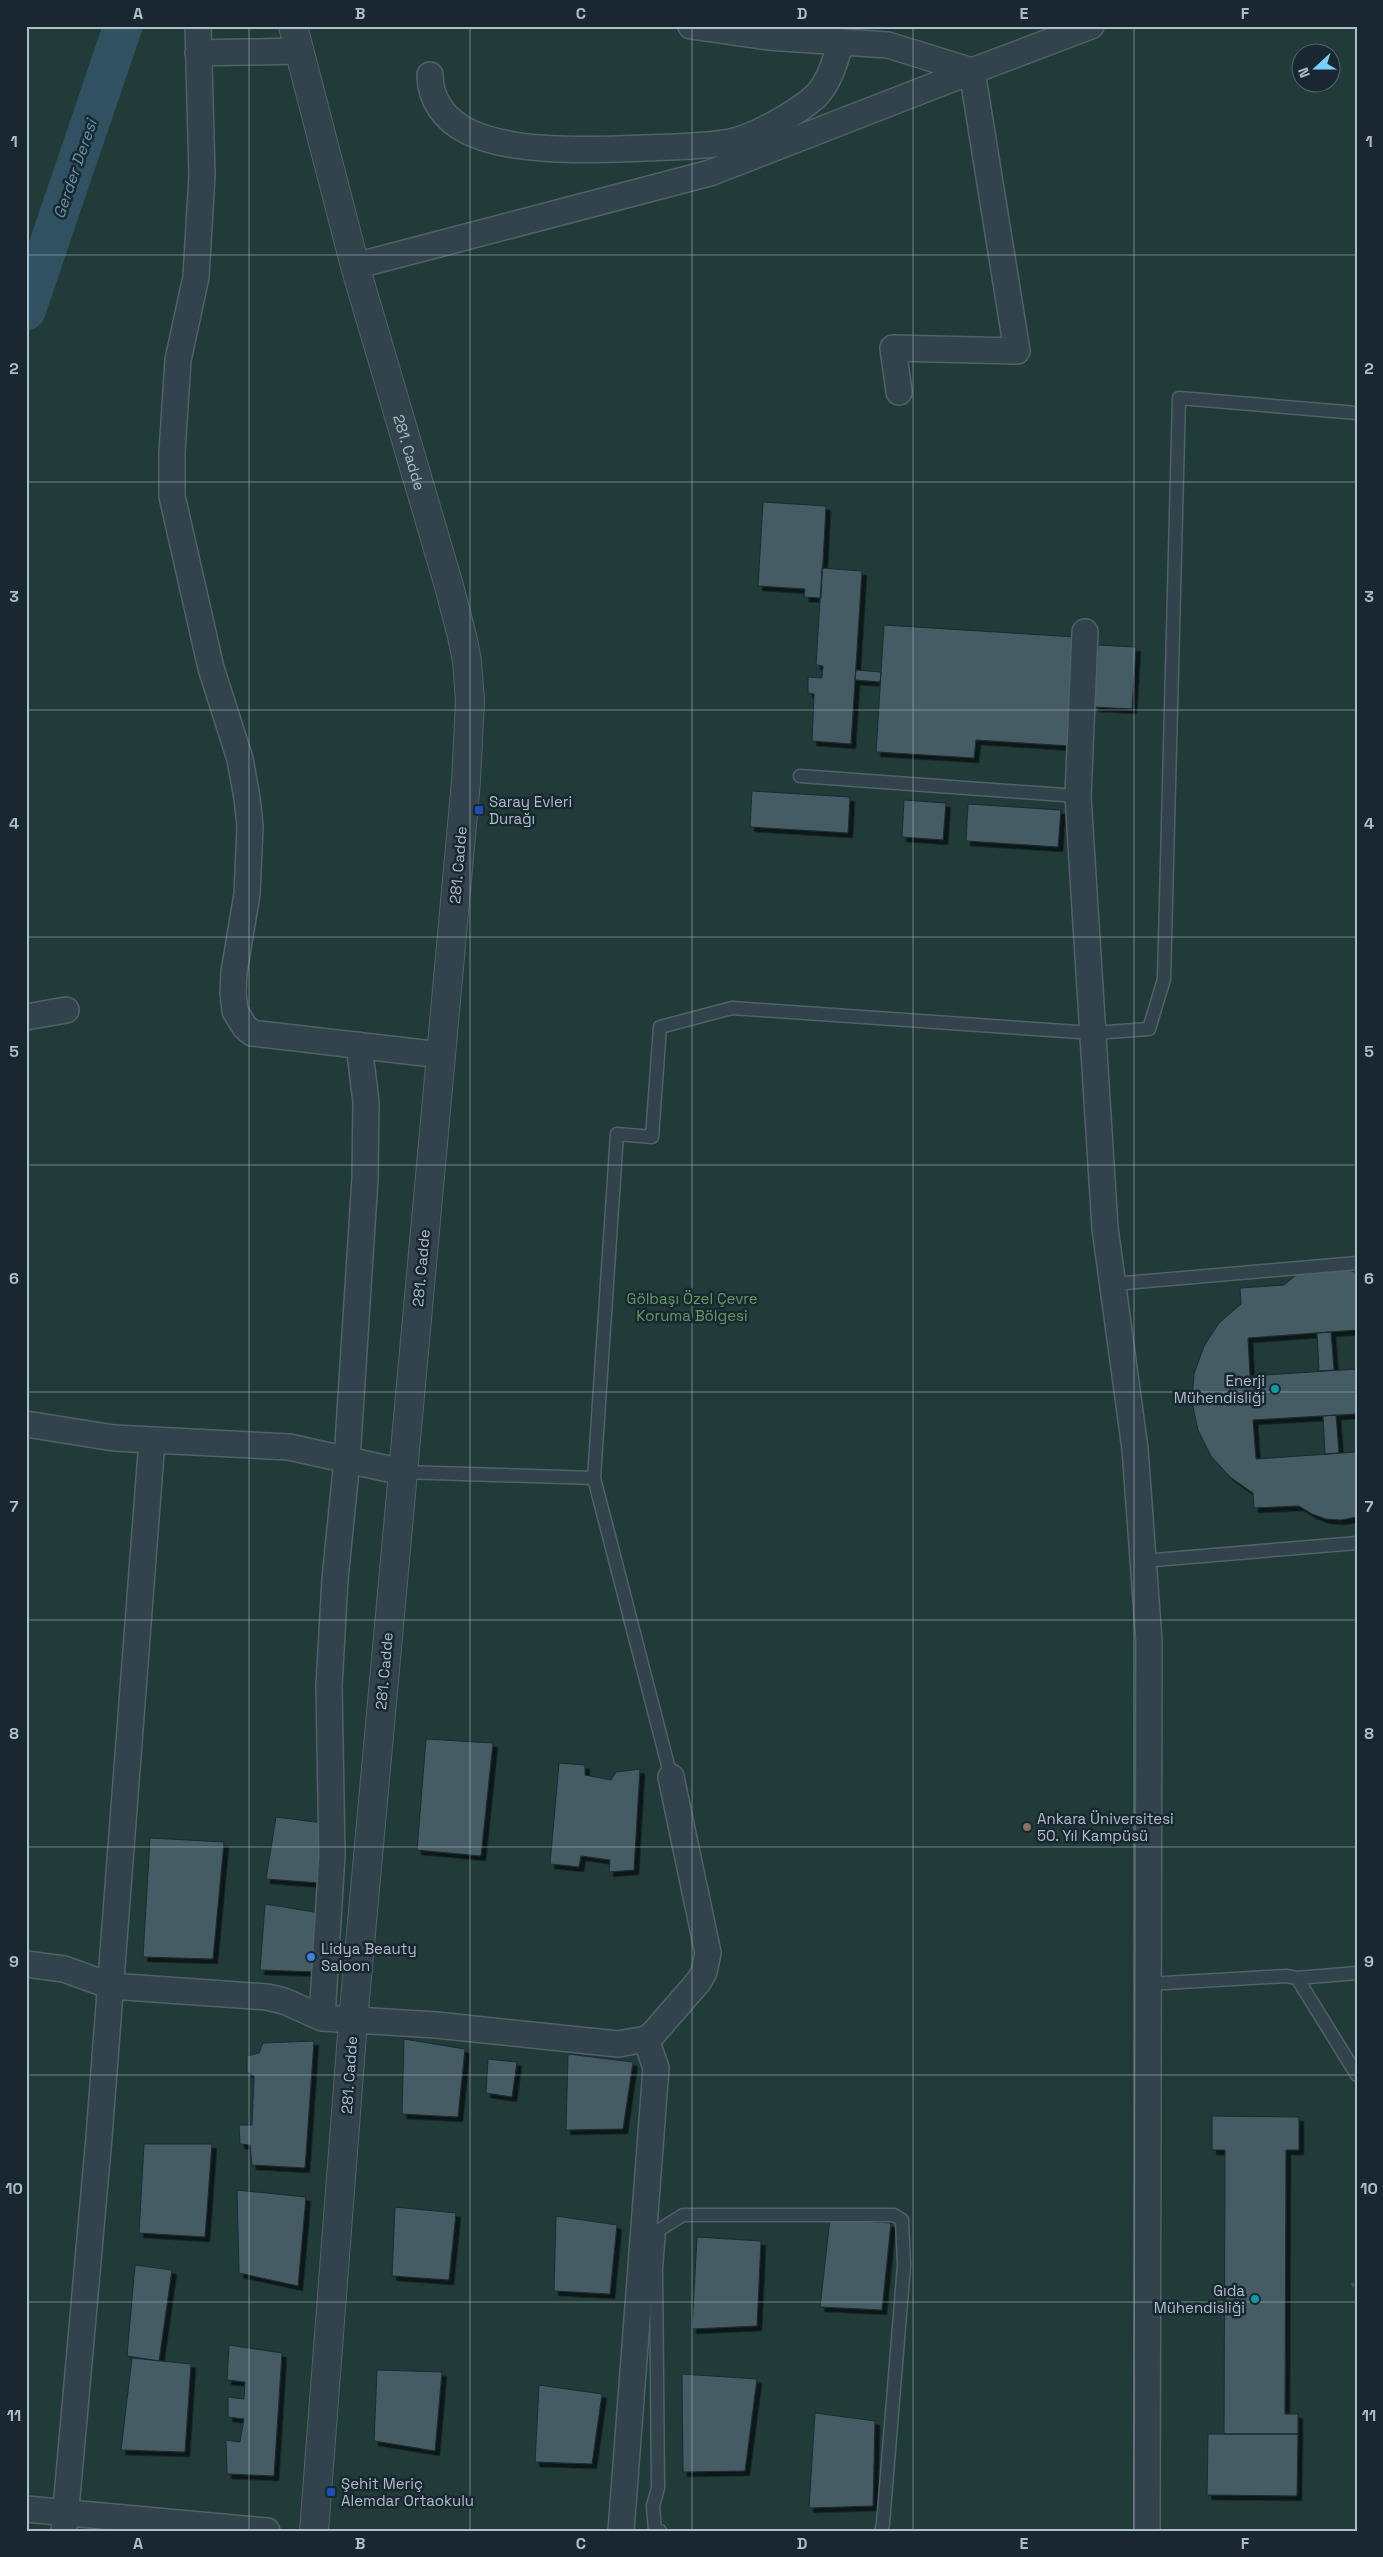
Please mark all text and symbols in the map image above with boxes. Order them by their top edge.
text: A [133,3,143,24]
text: B [355,3,365,24]
text: C [576,3,586,24]
text: D [797,3,807,24]
text: E [1020,3,1029,24]
text: F [1241,3,1250,24]
north arrow [1290,42,1340,92]
text: N [1294,65,1314,80]
water label: Gerder Deresi [48,115,102,221]
text: 1 [10,131,18,152]
text: 1 [1365,131,1373,152]
text: 2 [9,358,19,379]
text: 2 [1364,358,1374,379]
street label: 281. Cadde [390,412,430,493]
text: 3 [9,586,19,607]
text: 3 [1364,586,1374,607]
place label: Saray Evleri Durağı [489,792,572,828]
marker: Saray Evleri Durağı [473,804,485,816]
text: 4 [9,813,19,834]
text: 4 [1364,813,1374,834]
street label: 281. Cadde [445,825,471,905]
text: 5 [9,1041,19,1062]
text: 5 [1364,1041,1374,1062]
street label: 281. Cadde [408,1228,434,1308]
text: 6 [9,1268,19,1289]
text: 6 [1364,1268,1374,1289]
park label: Gölbaşı Özel Çevre Koruma Bölgesi [626,1289,758,1325]
place label: Enerji Mühendisliği [1174,1371,1265,1407]
marker: Enerji Mühendisliği [1269,1383,1281,1395]
text: 7 [10,1496,19,1517]
text: 7 [1365,1496,1374,1517]
street label: 281. Cadde [371,1631,397,1711]
text: 8 [9,1723,19,1744]
text: 8 [1364,1723,1374,1744]
place label: Ankara Üniversitesi 50. Yıl Kampüsü [1037,1809,1174,1845]
marker: Ankara Üniversitesi 50. Yıl Kampüsü [1021,1821,1033,1833]
place label: Lidya Beauty Saloon [321,1939,417,1975]
text: 9 [9,1951,19,1972]
marker: Lidya Beauty Saloon [305,1951,317,1963]
text: 9 [1364,1951,1374,1972]
street label: 281. Cadde [337,2035,361,2115]
text: 10 [5,2178,23,2199]
text: 10 [1360,2178,1378,2199]
place label: Gıda Mühendisliği [1154,2281,1245,2317]
marker: Gıda Mühendisliği [1249,2293,1261,2305]
text: 11 [7,2405,21,2426]
text: 11 [1362,2405,1376,2426]
place label: Şehit Meriç Alemdar Ortaokulu [341,2474,474,2510]
marker: Şehit Meriç Alemdar Ortaokulu [325,2486,337,2498]
text: A [133,2533,143,2554]
text: B [355,2533,365,2554]
text: C [576,2533,586,2554]
text: D [797,2533,807,2554]
text: E [1020,2533,1029,2554]
text: F [1241,2533,1250,2554]

